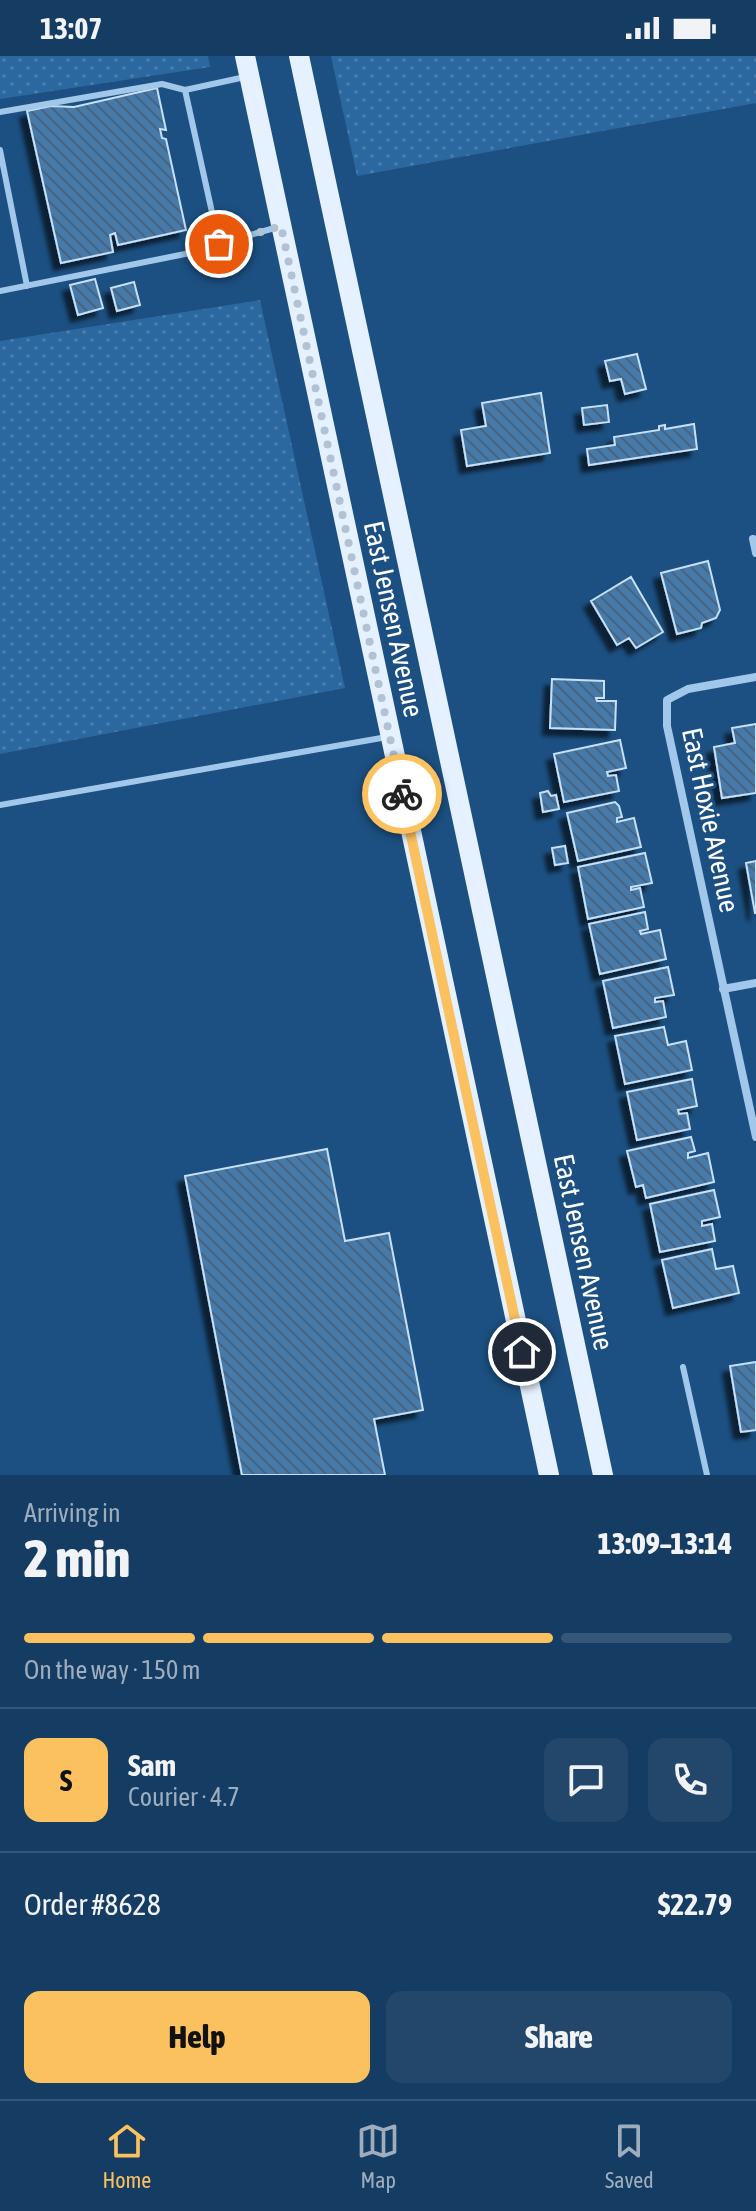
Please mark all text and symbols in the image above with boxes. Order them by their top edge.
text: 13:07 [40,11,102,45]
pin [185,210,253,278]
icon: bag [197,222,241,266]
street label: East Jensen Avenue [358,518,430,720]
street label: East Hoxie Avenue [676,725,746,915]
courier [362,754,442,834]
icon: bike [380,772,424,816]
street label: East Jensen Avenue [548,1151,620,1353]
pin [488,1318,556,1386]
icon: home [500,1330,544,1374]
text: Arriving in [24,1498,121,1528]
text: 13:09–13:14 [597,1526,732,1560]
text: 2 min [24,1528,130,1588]
text: On the way · 150 m [24,1655,201,1685]
button: chat [544,1738,628,1822]
button: phone [648,1738,732,1822]
text: Sam [128,1748,176,1782]
text: S [60,1763,72,1797]
text: Courier · 4.7 [128,1782,239,1812]
text: Order #8628 [24,1887,161,1921]
text: $22.79 [658,1887,732,1921]
button: Help [24,1991,370,2083]
button: Share [386,1991,732,2083]
tab: Home [102,2119,151,2193]
tab: Map [356,2119,400,2193]
tab: Saved [605,2119,654,2193]

